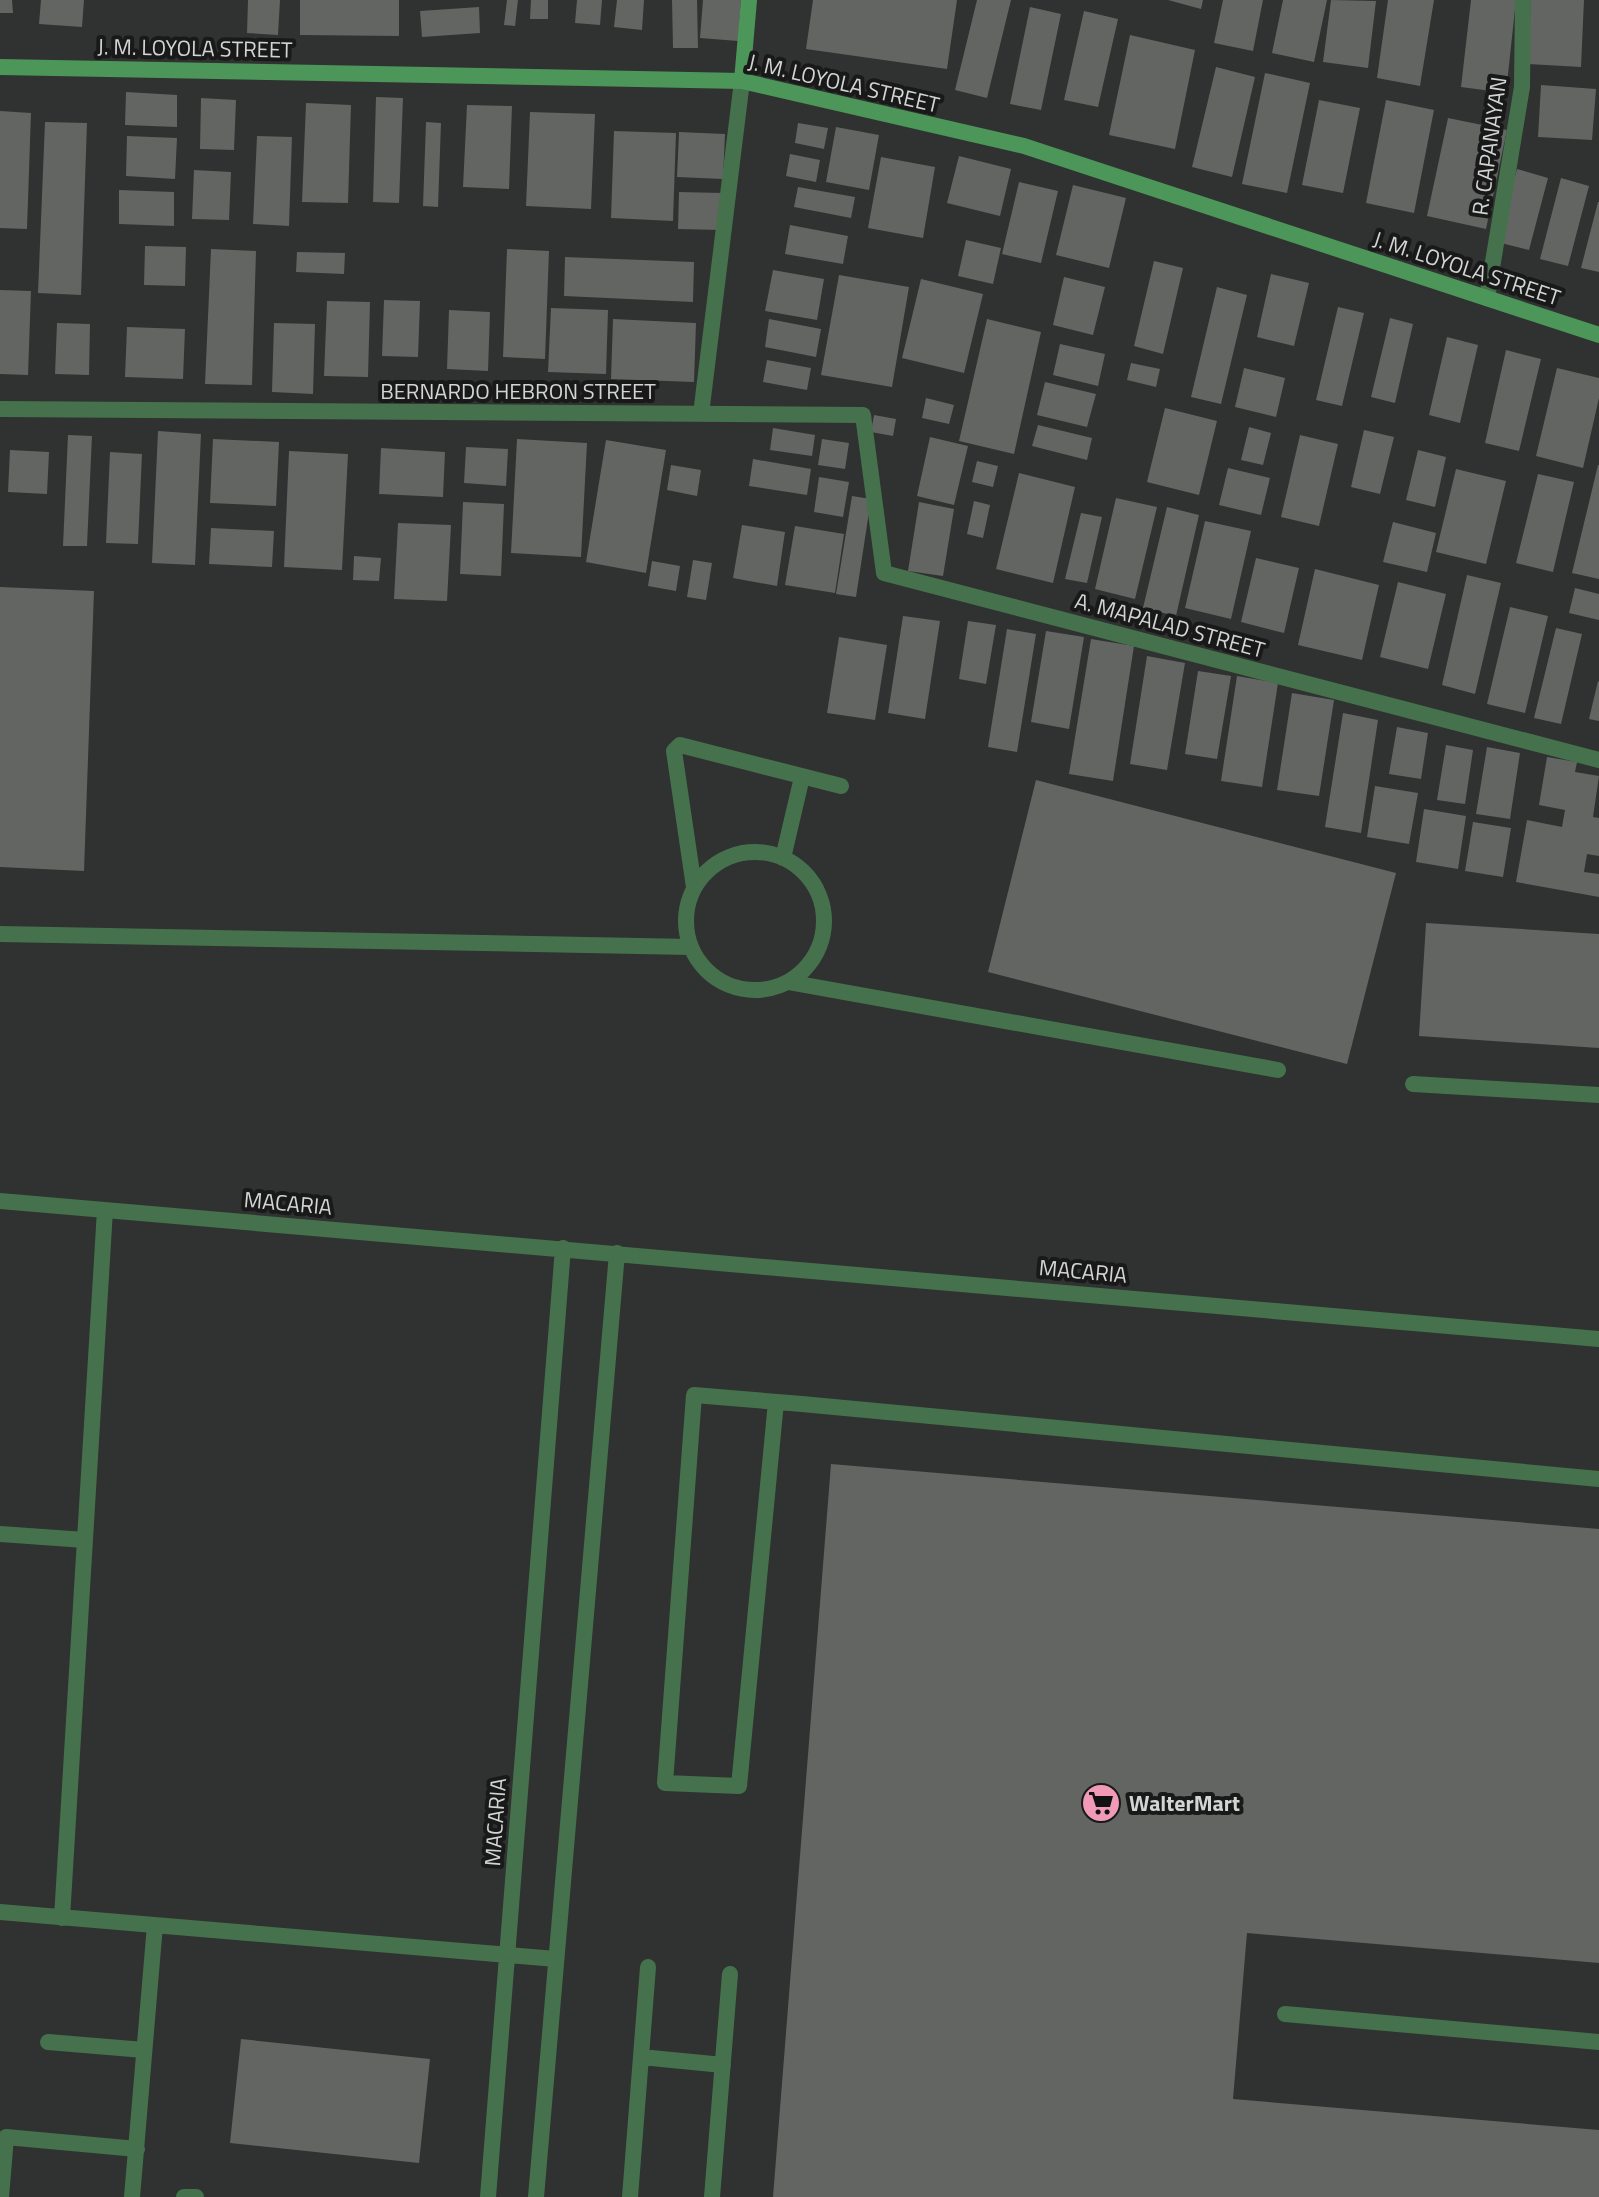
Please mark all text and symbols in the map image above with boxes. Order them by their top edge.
street label: J. M. LOYOLA STREET [97,29,293,67]
street label: J. M. LOYOLA STREET [745,44,943,122]
street label: R. CAPANAYAN [1462,75,1516,217]
street label: J. M. LOYOLA STREET [1369,222,1565,314]
street label: BERNARDO HEBRON STREET [380,374,656,408]
street label: A. MAPALAD STREET [1071,583,1269,667]
street label: MACARIA [242,1182,334,1224]
street label: MACARIA [1037,1250,1129,1292]
street label: MACARIA [475,1777,515,1867]
supermarket icon: WalterMart [1080,1782,1122,1824]
place label: WalterMart [1129,1786,1240,1820]

